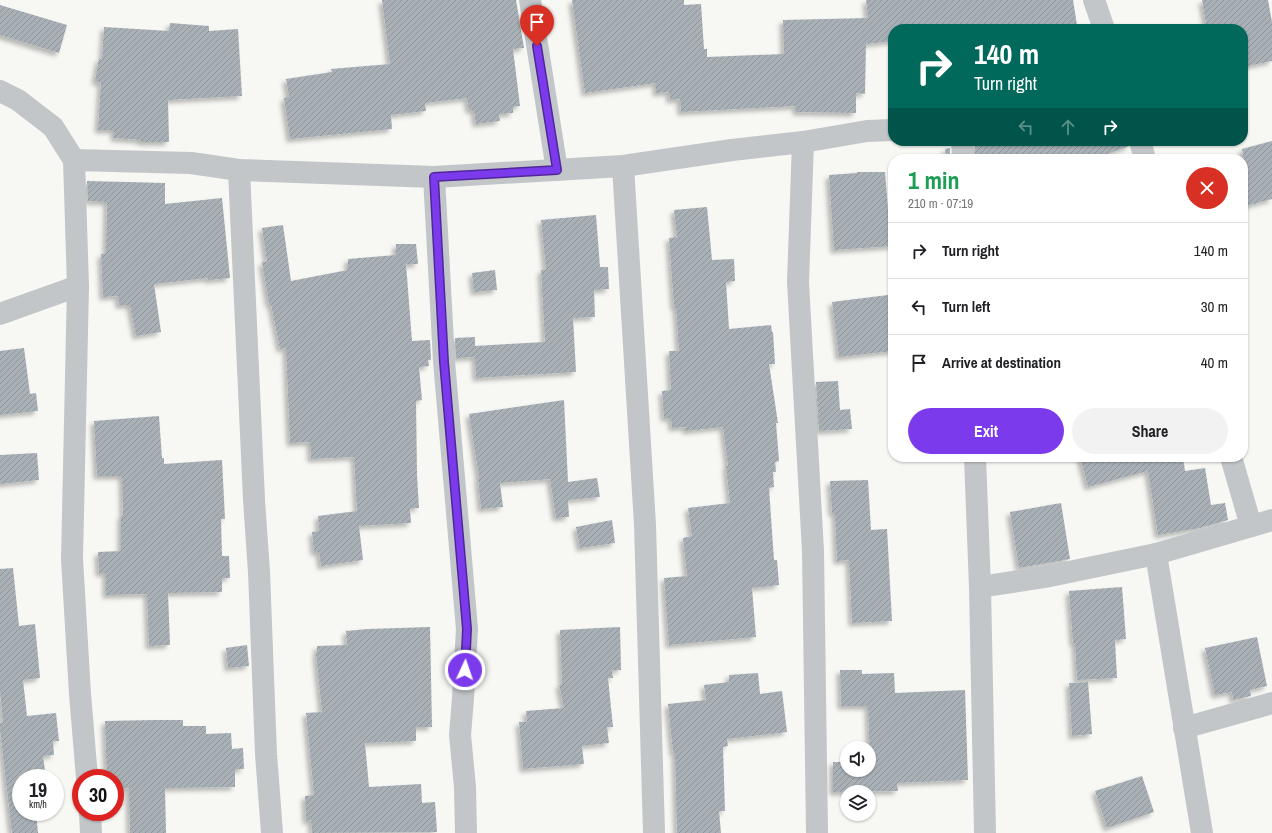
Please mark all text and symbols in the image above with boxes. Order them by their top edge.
pin [520,5,554,46]
icon: arrive [526,11,548,33]
text: 140 m [974,35,1039,73]
icon: right [908,40,960,92]
text: Turn right [974,71,1037,96]
icon: left [1015,116,1037,138]
icon: ahead [1057,116,1079,138]
icon: right [1099,116,1121,138]
text: 1 min [908,164,959,196]
button: close [1186,167,1228,209]
text: 210 m · 07:19 [908,195,973,212]
icon: right [908,240,930,262]
text: Turn right [942,240,999,261]
text: 140 m [1194,240,1228,261]
icon: left [908,296,930,318]
text: Turn left [942,296,990,317]
text: 30 m [1201,296,1228,317]
icon: arrive [908,352,930,374]
text: Arrive at destination [942,352,1061,373]
text: 40 m [1201,352,1228,373]
button: Exit [908,408,1064,454]
button: Share [1072,408,1228,454]
position arrow [444,649,486,691]
map controls [840,741,876,821]
button: sound [840,741,876,777]
speed limit sign: 30 [72,769,124,821]
text: 19 [29,776,47,803]
button: layers [840,785,876,821]
text: km/h [29,798,47,811]

